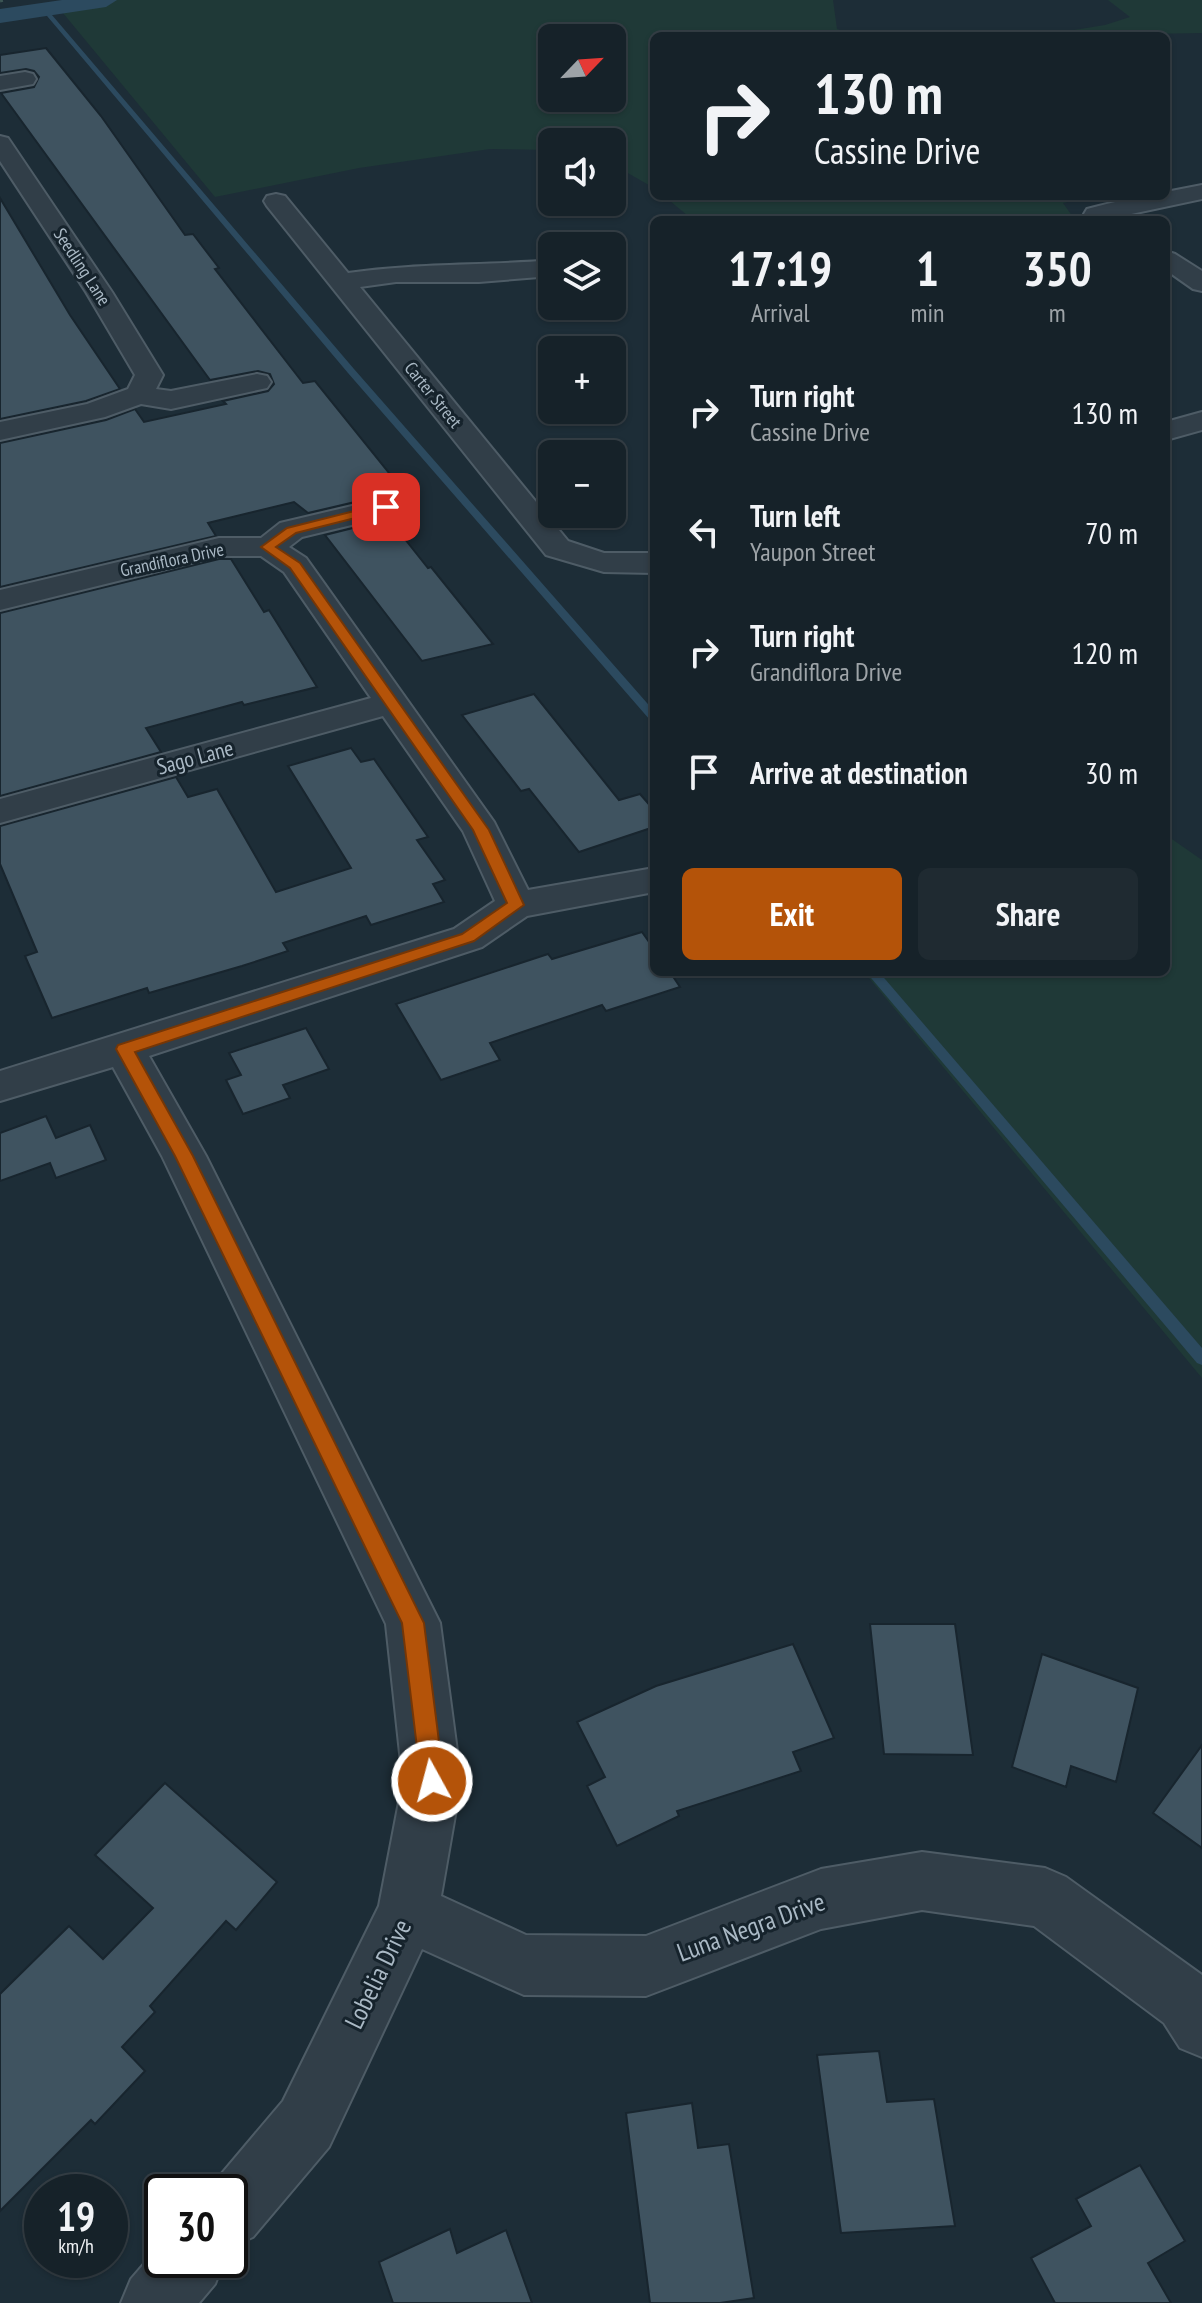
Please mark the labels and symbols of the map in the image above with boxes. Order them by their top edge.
north arrow [538,24,626,112]
street label: Seedling Lane [49,224,116,310]
street label: Carter Street [400,357,467,433]
pin [352,473,420,541]
street label: Grandiflora Drive [118,537,226,582]
street label: Sago Lane [154,733,236,781]
position arrow [390,1739,474,1823]
street label: Luna Negra Drive [672,1885,829,1969]
street label: Lobelia Drive [337,1914,418,2034]
speed limit sign: 30 [144,2174,248,2278]

